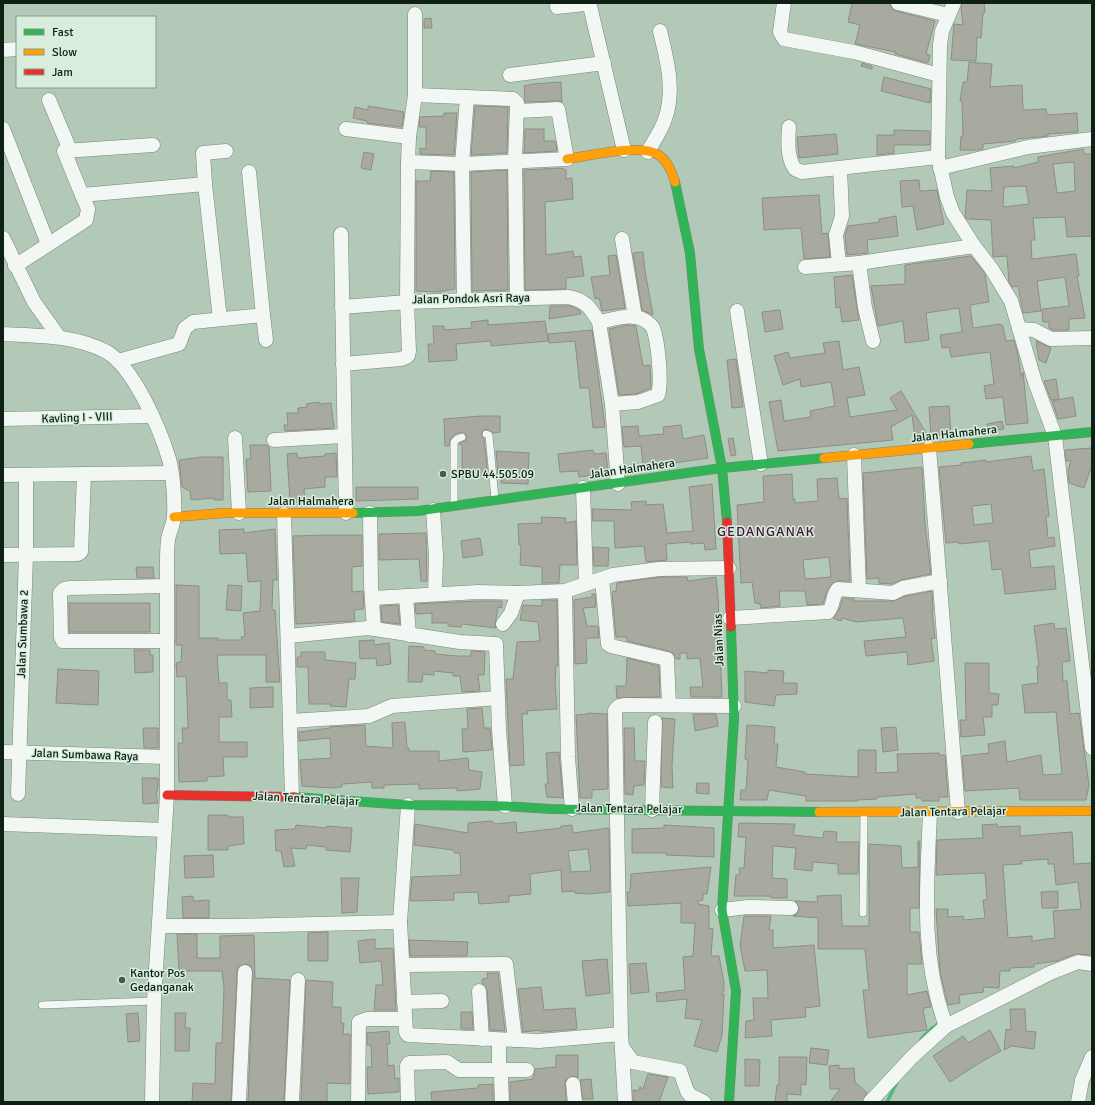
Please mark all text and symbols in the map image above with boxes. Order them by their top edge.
legend [16,16,156,88]
text: Fast [52,25,73,40]
text: Slow [52,45,77,60]
text: Jam [52,65,73,80]
street label: Jalan Pondok Asri Raya [412,290,530,308]
street label: Kavling I - VIII [41,409,113,427]
street label: Jalan Halmahera [910,422,998,446]
street label: Jalan Halmahera [588,456,676,482]
place label: SPBU 44.505.09 [451,467,534,482]
marker: SPBU 44.505.09 [438,469,448,479]
street label: Jalan Halmahera [268,494,354,509]
district label: GEDANGANAK [717,523,815,540]
street label: Jalan Sumbawa 2 [14,589,32,679]
street label: Jalan Nias [711,613,727,667]
street label: Jalan Sumbawa Raya [31,746,139,764]
street label: Jalan Tentara Pelajar [252,789,360,809]
street label: Jalan Tentara Pelajar [576,801,683,817]
street label: Jalan Tentara Pelajar [900,804,1007,820]
place label: Kantor Pos Gedanganak [130,966,194,995]
marker: Kantor Pos Gedanganak [117,975,127,985]

